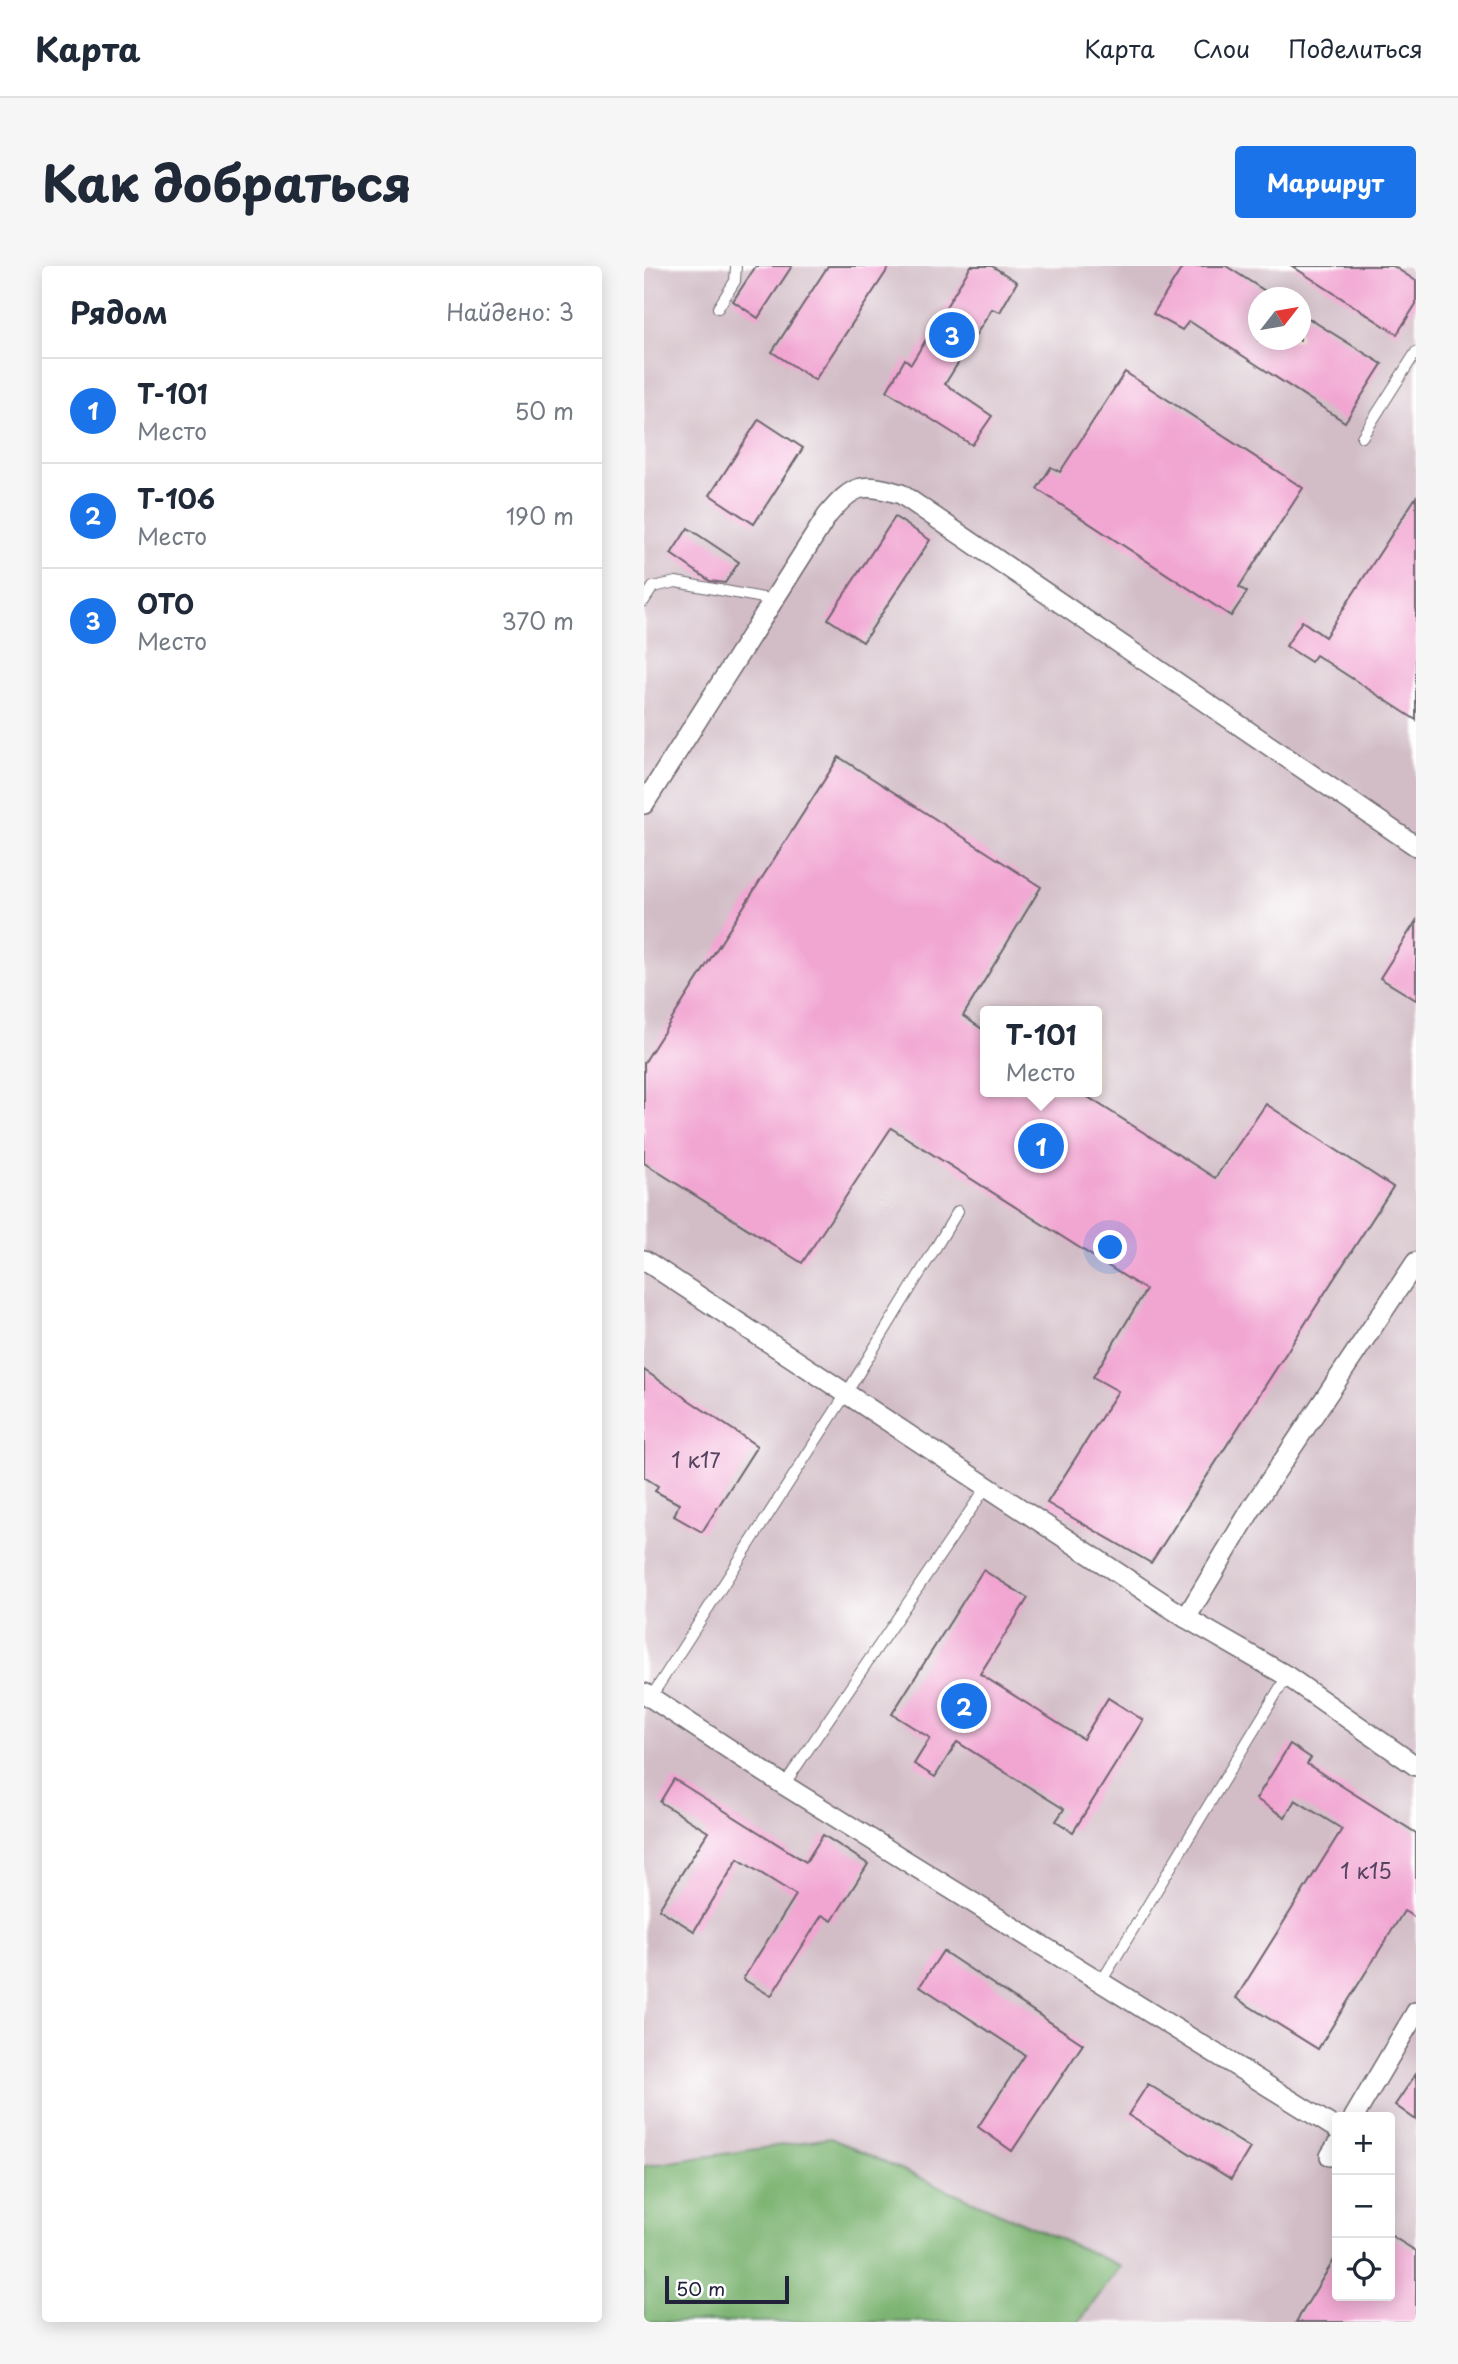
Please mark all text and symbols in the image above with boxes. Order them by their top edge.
text: Карта [35,23,141,73]
text: Карта [1084,30,1155,66]
text: Слои [1193,30,1250,66]
text: Поделиться [1288,30,1423,66]
text: Как добраться [42,145,412,219]
button: Маршрут [1235,146,1416,218]
north arrow [1248,287,1311,350]
text: Рядом [70,289,168,334]
text: Найдено: 3 [446,294,574,329]
pin: 3 [929,309,975,361]
text: Т-101 [137,374,208,413]
text: 1 [88,393,99,428]
text: 50 m [514,393,574,428]
text: Место [137,413,207,448]
text: Т-106 [137,479,215,518]
text: 2 [85,498,101,533]
text: 190 m [506,498,574,533]
text: Место [137,518,207,553]
text: ОТО [137,584,194,623]
text: 3 [85,603,101,638]
text: 370 m [501,603,574,638]
text: Место [137,623,207,658]
popup [980,1006,1102,1097]
text: Т-101 [1006,1015,1076,1054]
text: Место [1006,1054,1076,1089]
pin: 1 [1018,1120,1064,1172]
your location [1093,1230,1127,1264]
house number: 1 к17 [671,1443,721,1475]
pin: 2 [941,1680,987,1732]
house number: 1 к15 [1340,1854,1392,1886]
map controls [1332,2112,1395,2301]
button: + [1332,2112,1395,2175]
button: − [1332,2175,1395,2238]
button: locate [1332,2238,1395,2301]
scale bar [665,2273,789,2305]
text: 50 m [676,2274,725,2302]

